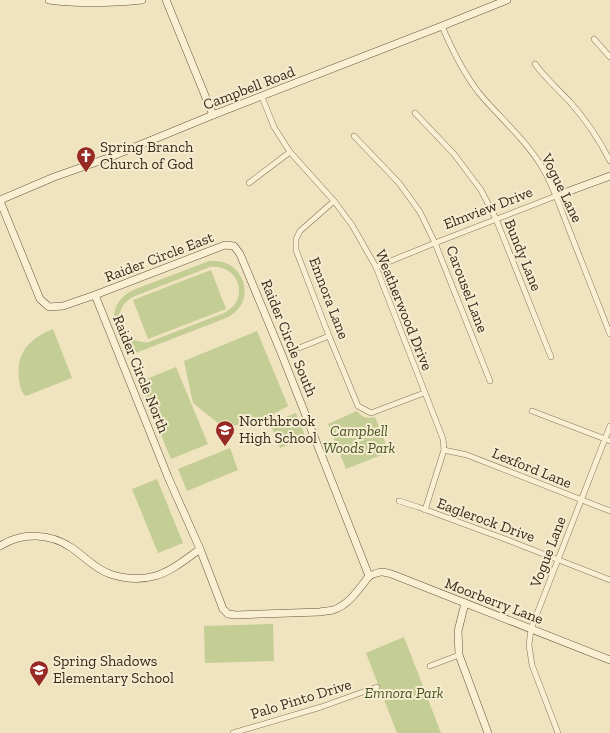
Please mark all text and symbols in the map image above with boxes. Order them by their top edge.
street label: Campbell Road [201,62,298,114]
place label: Spring Branch Church of God [100,138,194,173]
church icon: Spring Branch Church of God [75,145,97,173]
street label: Vogue Lane [537,150,586,225]
street label: Elmview Drive [441,183,535,233]
street label: Bundy Lane [500,216,546,294]
street label: Raider Circle East [102,228,216,286]
street label: Carousel Lane [442,243,492,335]
street label: Weatherwood Drive [372,247,436,373]
street label: Emnora Lane [305,255,353,341]
street label: Raider Circle South [257,277,321,400]
street label: Raider Circle North [109,312,173,436]
place label: Northbrook High School [239,412,317,447]
school or university icon: Northbrook High School [214,419,236,447]
park label: Campbell Woods Park [323,422,395,457]
street label: Lexford Lane [490,444,574,492]
street label: Eaglerock Drive [435,494,537,546]
street label: Vogue Lane [526,514,570,591]
street label: Moorberry Lane [442,574,546,628]
place label: Spring Shadows Elementary School [53,652,174,687]
school or university icon: Spring Shadows Elementary School [28,659,50,687]
street label: Palo Pinto Drive [249,675,353,723]
park label: Emnora Park [364,684,444,702]

